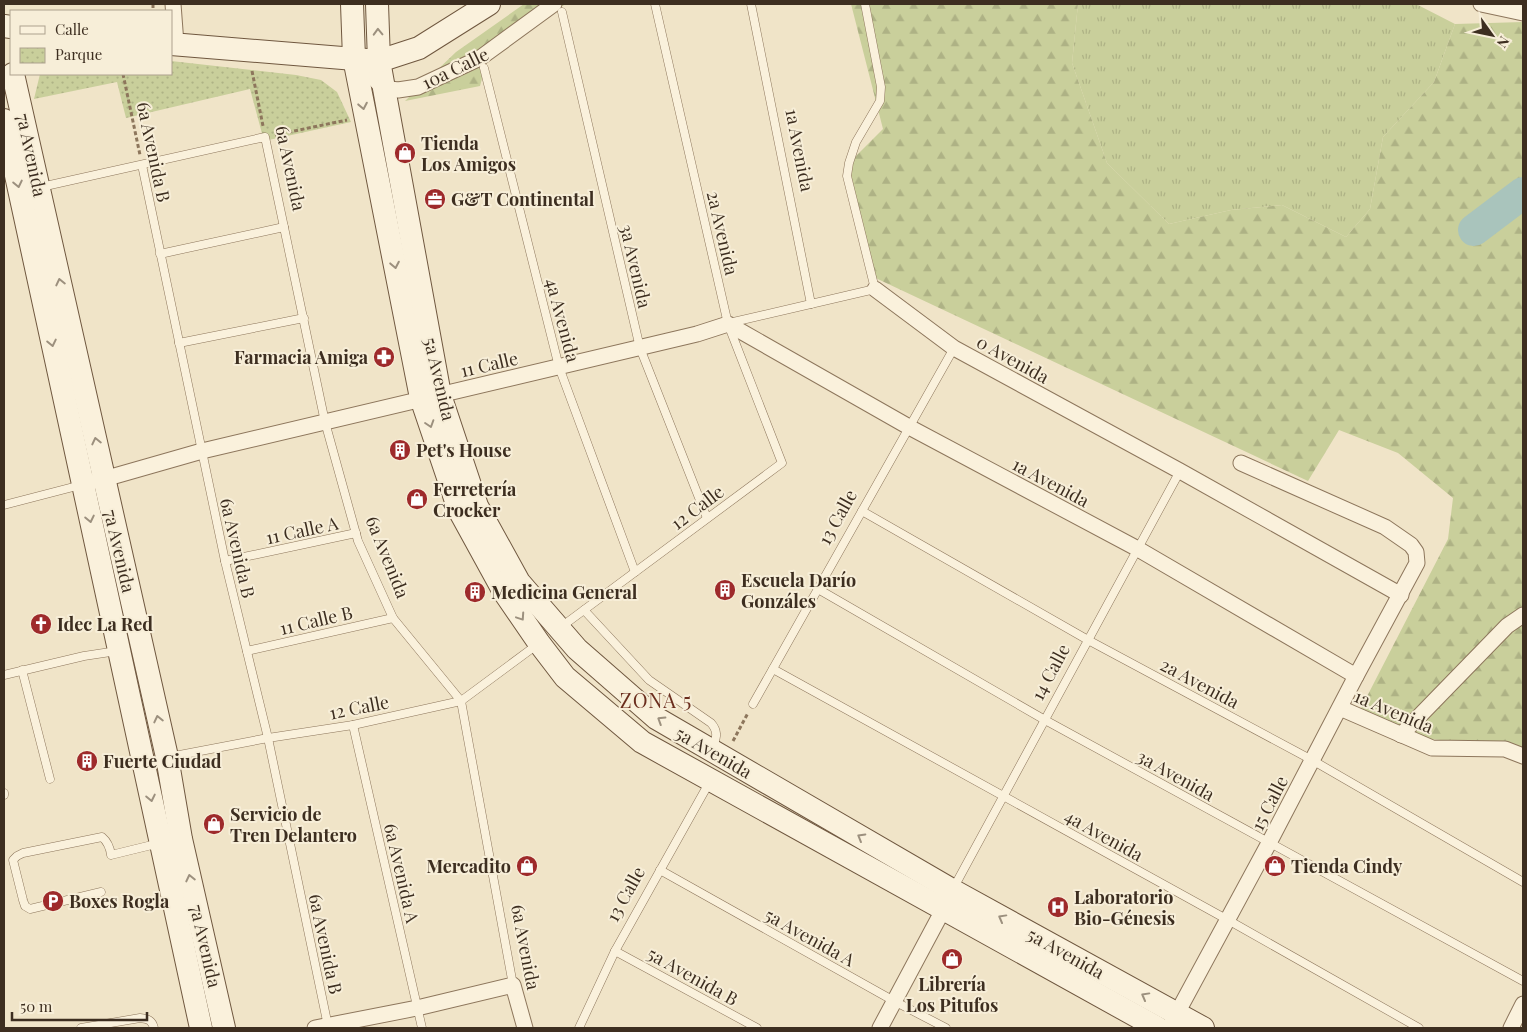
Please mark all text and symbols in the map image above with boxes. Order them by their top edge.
legend [10,10,172,75]
north arrow [1467,10,1517,60]
text: Calle [55,19,89,39]
one-way arrow [373,28,383,36]
text: N [1493,33,1514,52]
street label: 10a Calle [418,42,492,94]
text: Parque [55,44,102,64]
street label: 6a Avenida B [132,100,176,204]
one-way arrow [358,102,368,110]
street label: 1a Avenida [780,107,820,193]
street label: 7a Avenida [11,111,53,199]
street label: 6a Avenida [270,123,312,213]
place label: Tienda Los Amigos [421,131,516,176]
shop icon: Tienda Los Amigos [393,141,417,165]
one-way arrow [12,180,23,189]
office icon: G&T Continental [423,187,447,211]
place label: G&T Continental [451,187,595,211]
street label: 2a Avenida [702,189,744,278]
street label: 3a Avenida [615,222,657,310]
one-way arrow [389,261,399,270]
street label: 4a Avenida [540,275,586,365]
one-way arrow [55,278,66,287]
street label: 0 Avenida [973,329,1053,389]
street label: 5a Avenida [419,335,461,423]
one-way arrow [46,339,57,348]
place label: Farmacia Amiga [234,345,369,369]
pharmacy icon: Farmacia Amiga [372,345,396,369]
street label: 11 Calle [458,346,520,382]
one-way arrow [424,419,434,427]
one-way arrow [91,437,102,445]
building icon: Pet's House [388,438,412,462]
place label: Pet's House [416,438,511,462]
street label: 1a Avenida [1008,452,1094,512]
place label: Ferretería Crocker [433,477,517,522]
street label: 12 Calle [666,479,728,535]
street label: 13 Calle [812,485,862,549]
shop icon: Ferretería Crocker [405,487,429,511]
street label: 6a Avenida B [215,496,261,600]
street label: 7a Avenida [99,507,141,595]
street label: 11 Calle A [264,510,341,549]
street label: 6a Avenida [361,512,415,602]
one-way arrow [85,515,95,524]
place label: Escuela Darío Gonzáles [741,568,856,613]
building icon: Escuela Darío Gonzáles [713,578,737,602]
building icon: Medicina General [463,580,487,604]
place label: Medicina General [491,580,638,604]
street label: 11 Calle B [277,600,355,640]
one-way arrow [515,611,524,621]
church icon: Idec La Red [29,612,53,636]
place label: Idec La Red [57,612,153,636]
street label: 14 Calle [1025,640,1075,704]
street label: 2a Avenida [1156,652,1244,714]
street label: 1a Avenida [1351,684,1437,738]
district label: ZONA 5 [620,686,692,713]
street label: 12 Calle [327,689,391,725]
one-way arrow [153,715,164,724]
one-way arrow [657,717,666,727]
street label: 5a Avenida [671,720,757,784]
street label: 3a Avenida [1133,744,1219,806]
building icon: Fuerte Ciudad [75,749,99,773]
place label: Fuerte Ciudad [103,749,222,773]
street label: 15 Calle [1245,771,1293,835]
one-way arrow [145,793,156,802]
place label: Servicio de Tren Delantero [230,802,357,847]
street label: 4a Avenida [1061,804,1147,866]
shop icon: Servicio de Tren Delantero [202,812,226,836]
street label: 6a Avenida A [379,821,425,926]
one-way arrow [858,834,867,844]
place label: Mercadito [426,854,511,878]
shop icon: Mercadito [515,854,539,878]
shop icon: Tienda Cindy [1263,854,1287,878]
place label: Tienda Cindy [1291,854,1403,878]
street label: 13 Calle [600,862,650,926]
one-way arrow [185,874,196,883]
place label: Laboratorio Bio-Génesis [1074,885,1175,930]
parking icon: Boxes Rogla [41,889,65,913]
place label: Boxes Rogla [69,889,170,913]
street label: 6a Avenida B [304,892,348,996]
hospital icon: Laboratorio Bio-Génesis [1046,895,1070,919]
street label: 7a Avenida [185,902,227,990]
street label: 6a Avenida [506,902,546,992]
street label: 5a Avenida A [761,902,860,972]
one-way arrow [999,914,1008,924]
street label: 5a Avenida [1023,922,1109,984]
street label: 5a Avenida B [643,941,743,1011]
shop icon: Librería Los Pitufos [940,947,964,971]
place label: Librería Los Pitufos [906,972,998,1017]
scale bar [12,990,148,1022]
one-way arrow [1141,993,1150,1003]
text: 50 m [20,996,53,1016]

